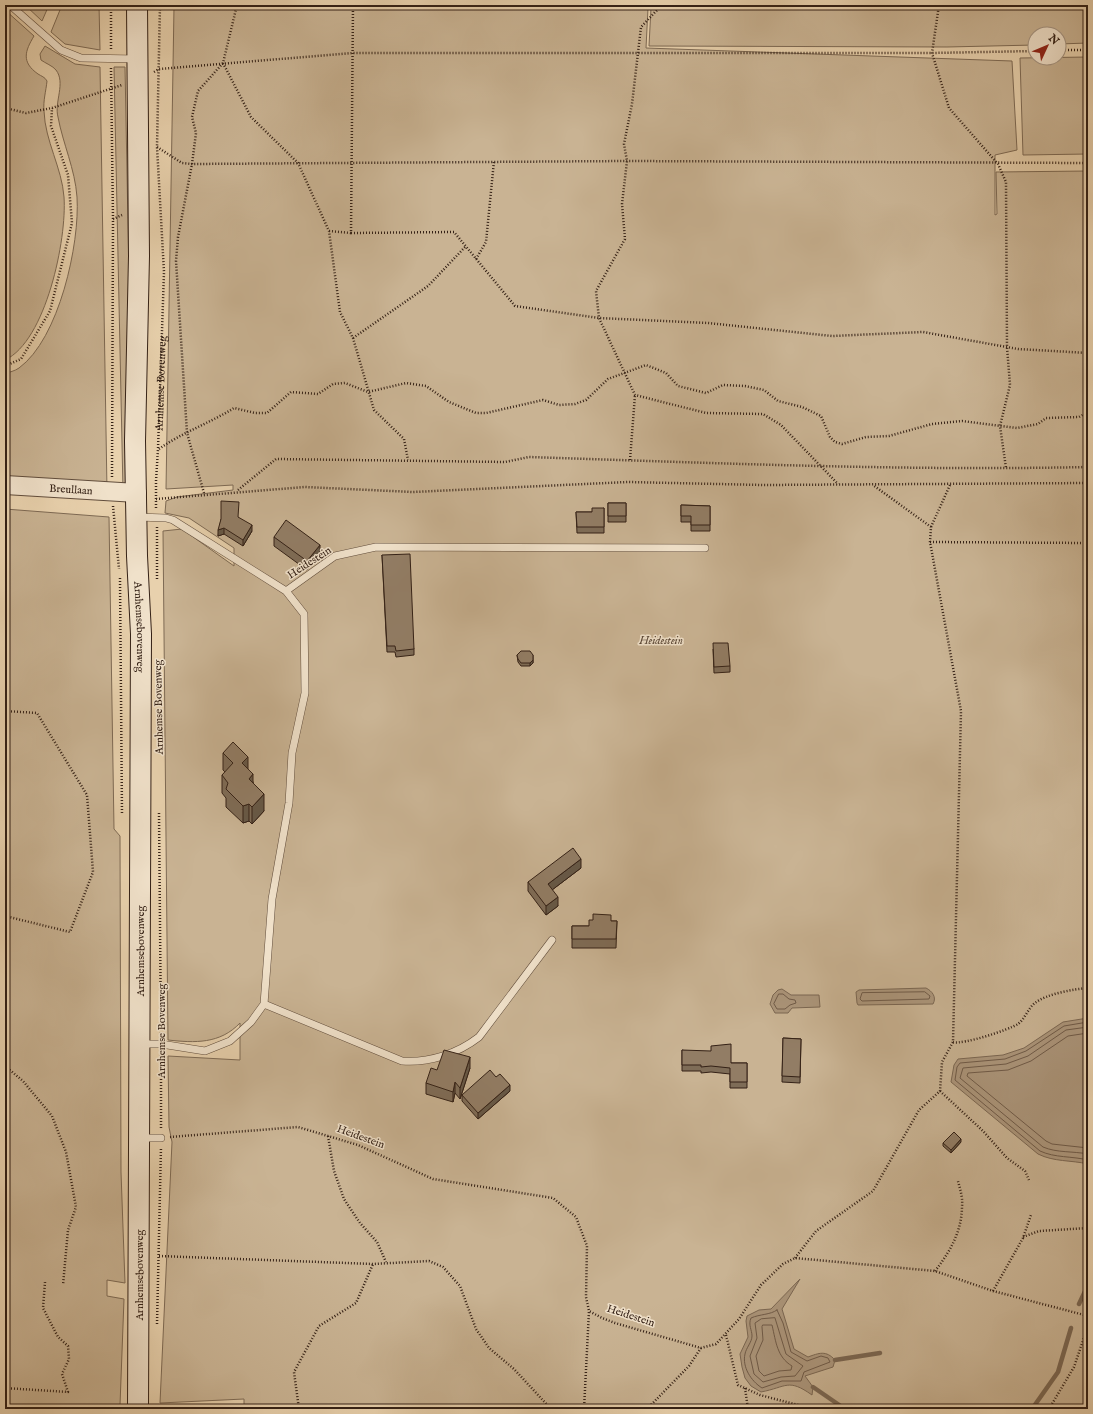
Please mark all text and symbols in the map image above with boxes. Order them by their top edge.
north arrow [1027,26,1067,66]
text: N [1044,31,1062,48]
street label: Arnhemse Bovenweg [153,334,170,432]
street label: Breullaan [49,482,93,498]
street label: Heidestein [285,543,334,582]
street label: Arnhemsebovenweg [130,580,147,674]
park label: Heidestein [638,634,683,648]
street label: Arnhemse Bovenweg [151,658,167,756]
street label: Arnhemsebovenweg [134,904,148,998]
street label: Arnhemse Bovenweg [155,983,169,1079]
street label: Heidestein [335,1122,387,1152]
street label: Arnhemsebovenweg [133,1228,147,1322]
street label: Heidestein [605,1302,657,1330]

